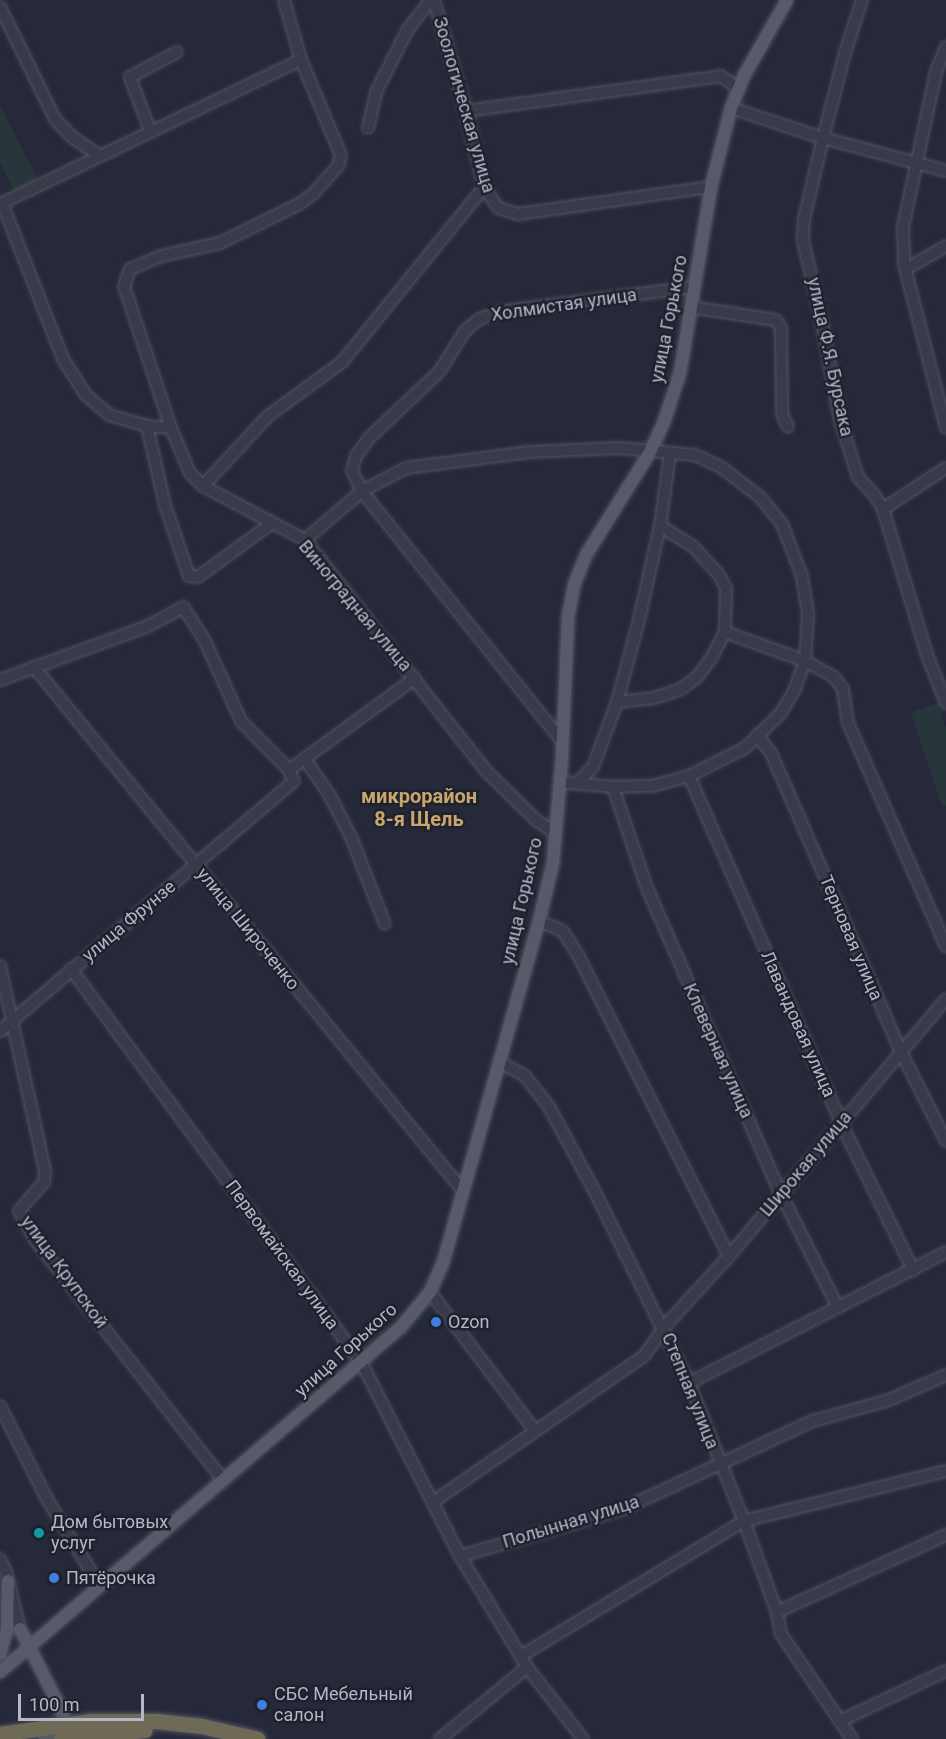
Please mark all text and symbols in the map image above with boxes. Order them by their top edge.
street label: Зоологическая улица [429,15,499,195]
street label: улица Горького [646,253,692,385]
street label: улица Ф.Я. Бурсака [803,276,857,438]
street label: Холмистая улица [490,284,638,326]
street label: Виноградная улица [294,536,416,676]
district label: микрорайон 8-я Щель [361,784,477,831]
street label: улица Горького [497,835,547,967]
street label: улица Широченко [192,863,304,995]
street label: Терновая улица [815,872,887,1004]
street label: улица Фрунзе [78,876,180,966]
street label: Лавандовая улица [756,947,840,1101]
street label: Клеверная улица [679,980,757,1122]
street label: Широкая улица [756,1107,856,1221]
street label: Первомайская улица [221,1176,343,1334]
street label: улица Крупской [16,1212,112,1332]
street label: улица Горького [291,1299,401,1401]
place label: Ozon [448,1311,489,1333]
marker: Ozon [429,1315,443,1329]
street label: Степная улица [657,1330,723,1452]
street label: Полынная улица [500,1491,642,1553]
place label: Дом бытовых услуг [51,1512,168,1555]
marker: Дом бытовых услуг [32,1526,46,1540]
place label: Пятёрочка [66,1567,156,1589]
marker: Пятёрочка [47,1571,61,1585]
scale bar [21,1682,147,1720]
place label: СБС Мебельный салон [274,1684,413,1726]
text: 100 m [29,1694,80,1715]
marker: СБС Мебельный салон [255,1698,269,1712]

